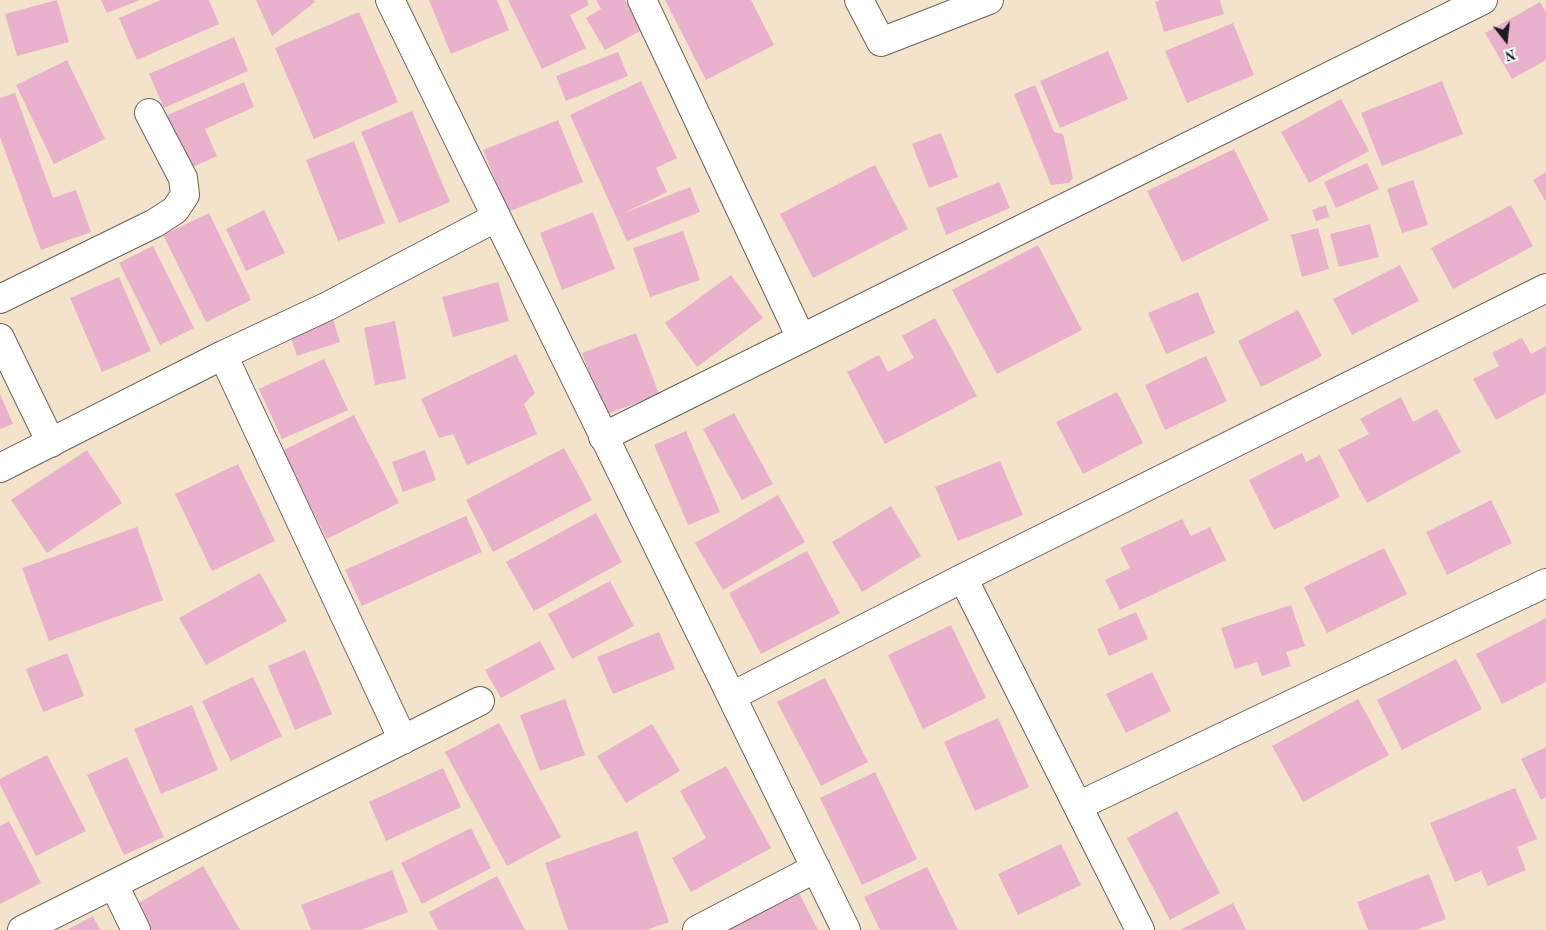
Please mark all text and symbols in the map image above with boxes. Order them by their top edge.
north arrow [1481,15,1531,65]
text: N [1503,46,1517,63]

